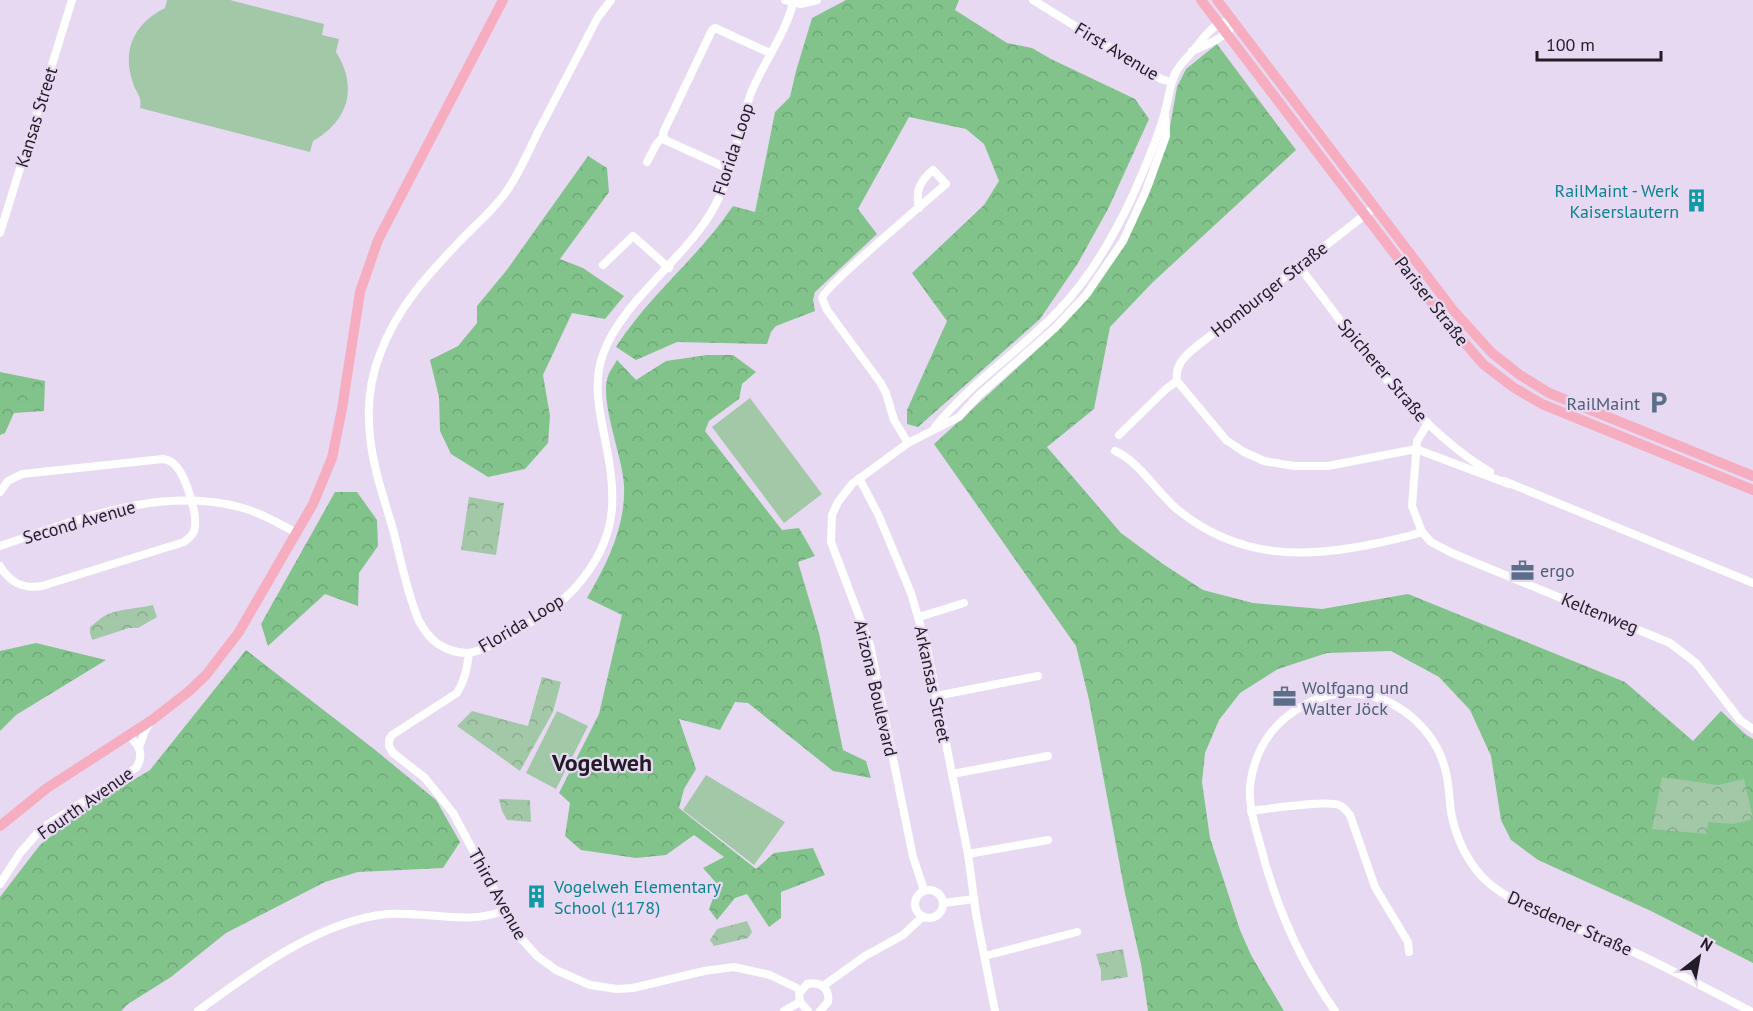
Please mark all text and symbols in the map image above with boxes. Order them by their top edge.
street label: First Avenue [1071,17,1163,85]
scale bar [1537,24,1662,62]
text: 100 m [1546,33,1595,56]
street label: Kansas Street [10,64,62,170]
street label: Florida Loop [707,100,759,198]
place label: RailMaint - Werk Kaiserslautern [1555,179,1679,223]
building icon: RailMaint - Werk Kaiserslautern [1684,187,1710,213]
street label: Homburger Straße [1206,236,1332,342]
street label: Pariser Straße [1390,252,1474,350]
street label: Spicherer Straße [1333,314,1433,426]
parking icon: RailMaint [1645,390,1671,416]
place label: RailMaint [1567,392,1640,415]
street label: Second Avenue [20,495,138,549]
office icon: ergo [1509,557,1535,583]
place label: ergo [1540,559,1575,582]
street label: Keltenweg [1558,587,1642,639]
street label: Florida Loop [474,588,568,658]
street label: Arizona Boulevard [849,617,903,759]
street label: Arkansas Street [909,623,957,745]
place label: Wolfgang und Walter Jöck [1302,676,1409,720]
office icon: Wolfgang und Walter Jöck [1271,684,1297,710]
district label: Vogelweh [551,747,652,778]
street label: Fourth Avenue [33,762,137,844]
street label: Third Avenue [463,844,533,944]
place label: Vogelweh Elementary School (1178) [553,875,722,919]
building icon: Vogelweh Elementary School (1178) [523,883,549,909]
street label: Dresdener Straße [1504,885,1636,961]
north arrow [1669,927,1729,987]
text: N [1697,933,1716,955]

